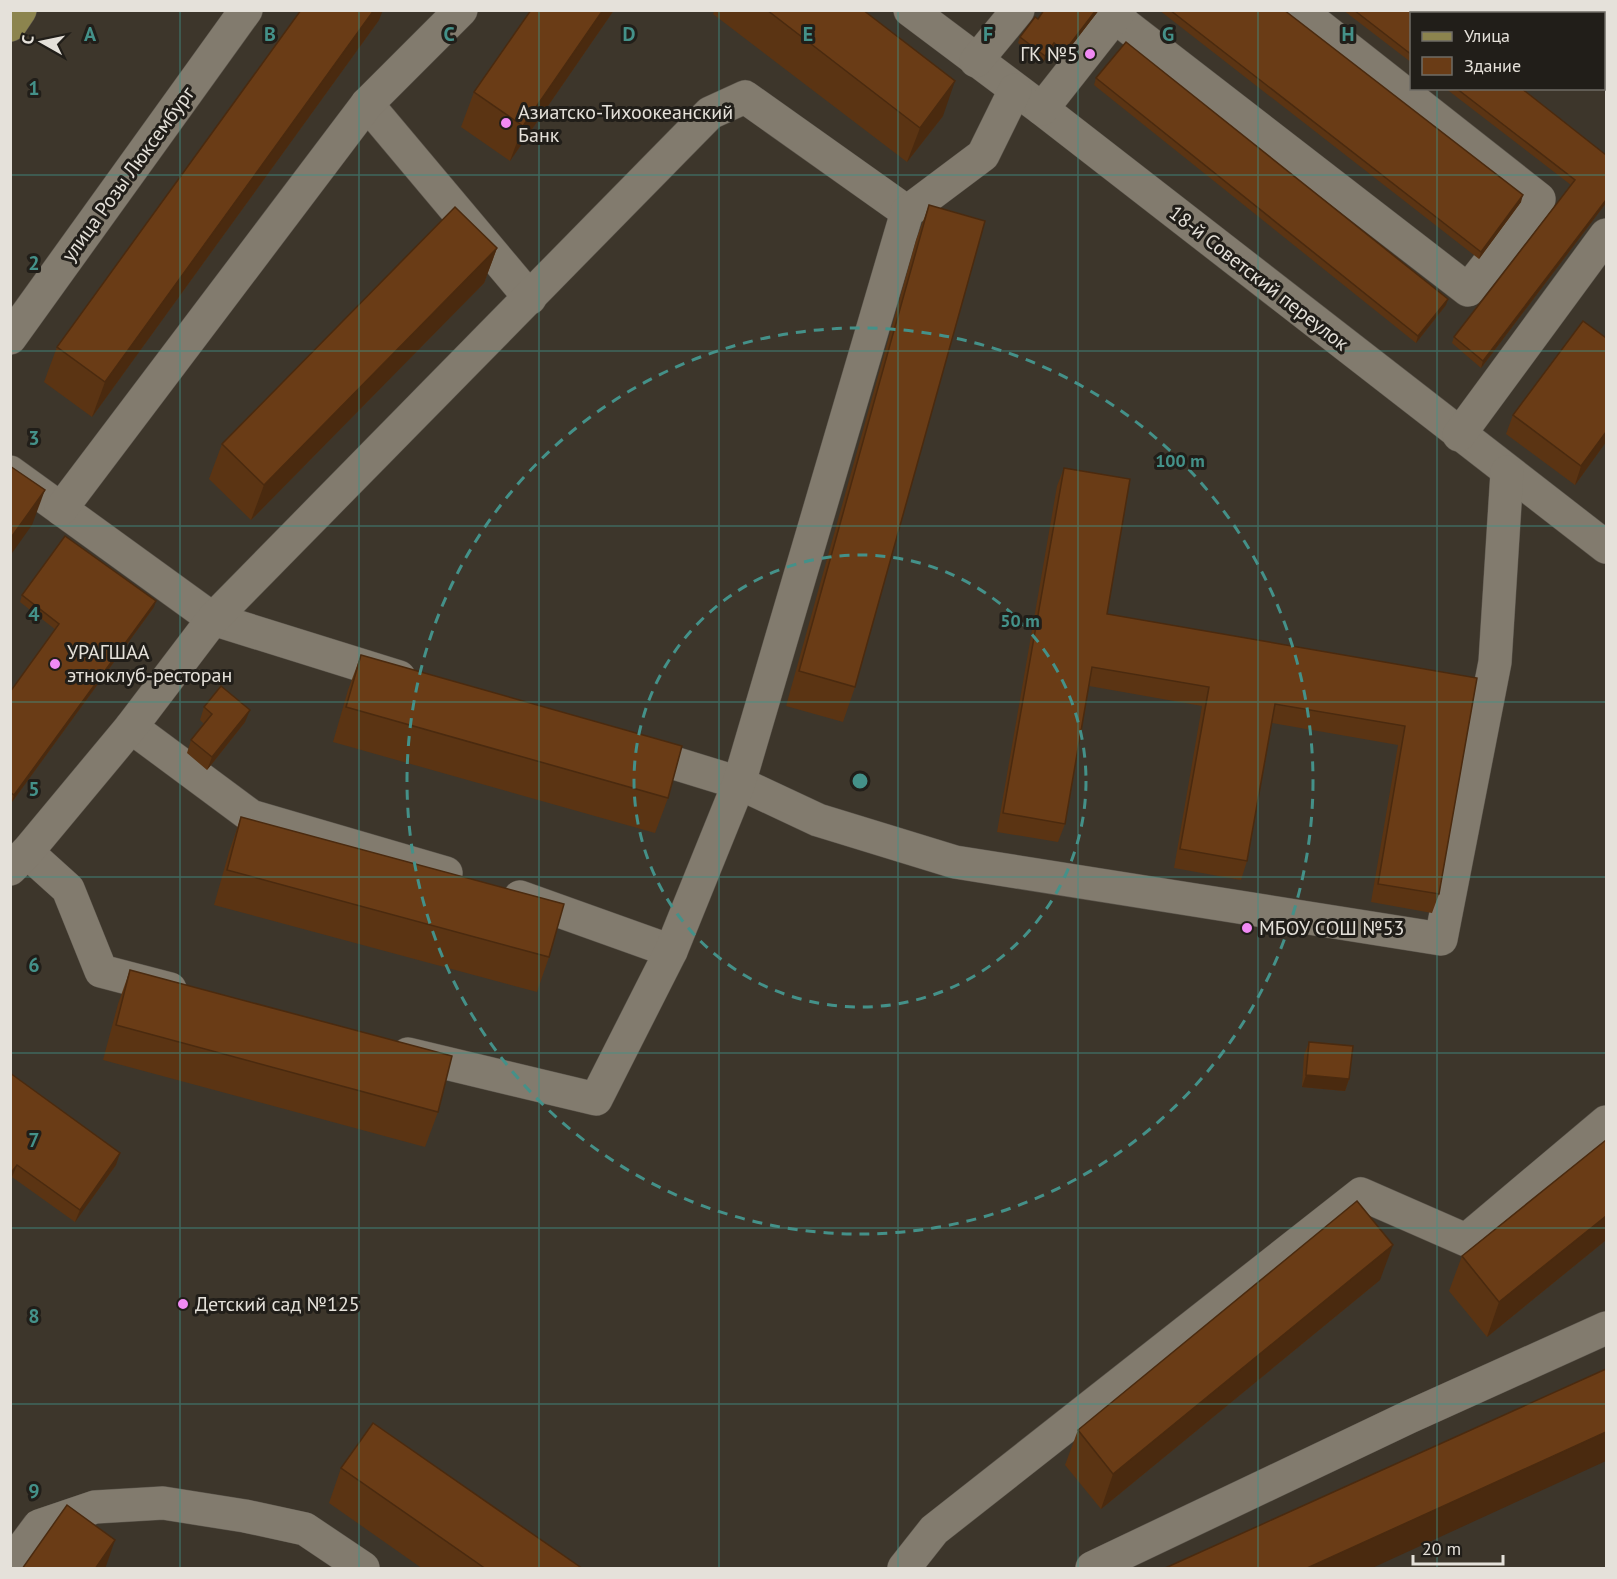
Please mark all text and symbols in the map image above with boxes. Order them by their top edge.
north arrow [12,12,72,72]
legend [1410,12,1605,90]
text: A [84,21,97,47]
text: B [264,21,276,47]
text: C [443,21,455,47]
text: D [623,21,636,47]
text: E [803,21,813,47]
text: F [983,21,993,47]
text: G [1162,21,1174,47]
text: H [1341,21,1355,47]
text: Улица [1464,24,1510,47]
text: С [17,34,38,46]
place label: ГК №5 [1020,41,1078,67]
marker: ГК №5 [1083,47,1097,61]
text: Здание [1464,54,1521,77]
text: 1 [28,75,40,101]
street label: улица Розы Люксембург [56,81,201,267]
place label: Азиатско-Тихоокеанский Банк [518,99,733,148]
marker: Азиатско-Тихоокеанский Банк [499,116,513,130]
street label: 18-й Советский переулок [1164,200,1354,357]
text: 2 [28,250,40,276]
text: 3 [28,425,40,451]
text: 100 m [1155,449,1205,472]
text: 4 [28,601,40,627]
text: 50 m [1000,609,1040,632]
place label: УРАГШАА этноклуб-ресторан [67,639,232,688]
marker: УРАГШАА этноклуб-ресторан [48,657,62,671]
centre of rings [850,771,870,791]
text: 5 [28,776,40,802]
place label: МБОУ СОШ №53 [1259,915,1405,941]
marker: МБОУ СОШ №53 [1240,921,1254,935]
text: 6 [28,952,40,978]
text: 7 [28,1127,40,1153]
place label: Детский сад №125 [195,1291,360,1317]
marker: Детский сад №125 [176,1297,190,1311]
text: 8 [28,1303,40,1329]
text: 9 [28,1478,40,1504]
scale bar [1413,1528,1503,1566]
text: 20 m [1422,1537,1461,1560]

